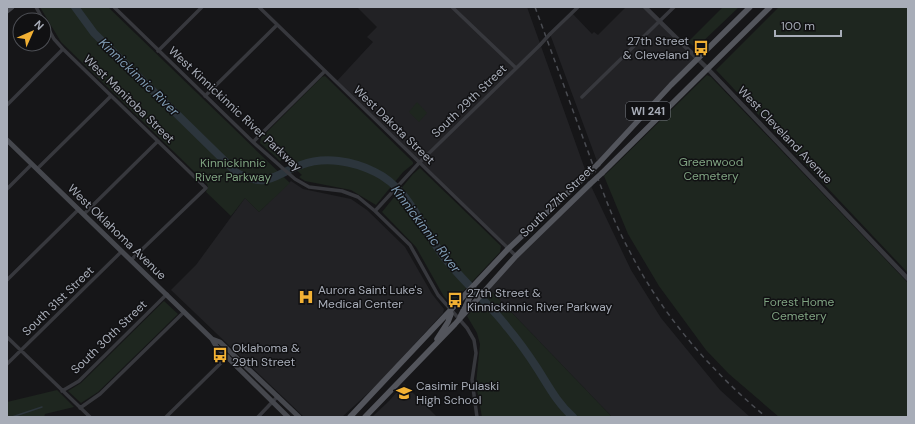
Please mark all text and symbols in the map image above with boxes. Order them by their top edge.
north arrow [12,12,52,52]
scale bar [775,12,841,38]
text: N [31,17,47,33]
text: 100 m [781,18,815,34]
place label: 27th Street & Cleveland [623,33,689,63]
water label: Kinnickinnic River [95,34,184,120]
bus stop icon: 27th Street & Cleveland [692,39,710,57]
street label: West Kinnickinnic River Parkway [165,43,305,175]
street label: West Manitoba Street [80,51,178,147]
street label: South 29th Street [428,61,510,141]
street label: West Dakota Street [350,82,438,168]
street label: West Cleveland Avenue [734,83,836,187]
road number: WI 241 [626,102,670,120]
park label: Greenwood Cemetery [679,154,743,184]
park label: Kinnickinnic River Parkway [195,156,271,184]
street label: South 27th Street [516,161,598,241]
street label: West Oklahoma Avenue [64,181,170,283]
water label: Kinnickinnic River [388,182,465,277]
street label: South 31st Street [19,262,98,339]
place label: Aurora Saint Luke's Medical Center [318,282,422,312]
place label: 27th Street & Kinnickinnic River Parkway [467,285,613,315]
hospital icon: Aurora Saint Luke's Medical Center [297,288,315,306]
bus stop icon: 27th Street & Kinnickinnic River Parkway [446,291,464,309]
park label: Forest Home Cemetery [764,294,835,324]
street label: South 30th Street [68,296,151,377]
place label: Oklahoma & 29th Street [232,340,300,370]
bus stop icon: Oklahoma & 29th Street [211,346,229,364]
place label: Casimir Pulaski High School [416,378,499,408]
school or university icon: Casimir Pulaski High School [395,384,413,402]

